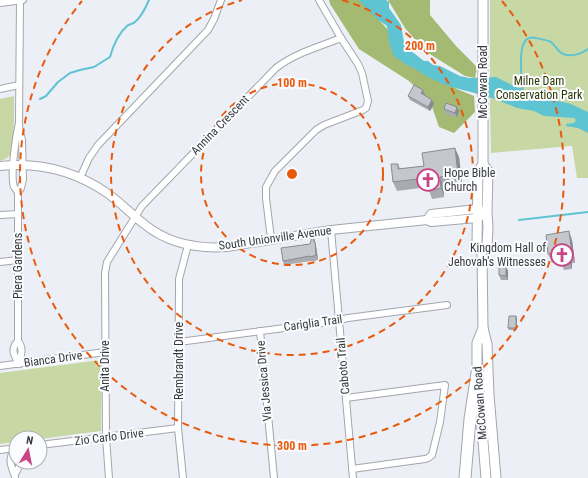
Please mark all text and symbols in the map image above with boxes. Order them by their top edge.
text: 200 m [405,39,435,53]
street label: McCowan Road [476,45,490,119]
park label: Milne Dam Conservation Park [496,74,583,102]
text: 100 m [277,76,307,90]
street label: Annina Crescent [188,92,252,158]
place label: Hope Bible Church [444,166,496,194]
centre of rings [285,167,299,181]
church icon: Hope Bible Church [415,167,441,193]
street label: South Unionville Avenue [218,223,333,253]
street label: Piera Gardens [11,233,25,299]
place label: Kingdom Hall of Jehovah's Witnesses [448,241,546,269]
church icon: Kingdom Hall of Jehovah's Witnesses [549,242,575,268]
street label: Cariglia Trail [283,312,343,334]
street label: Rembrandt Drive [172,322,186,400]
street label: Caboto Trail [334,337,352,395]
street label: Anita Drive [98,340,112,392]
street label: Via Jessica Drive [253,340,275,422]
street label: Bianca Drive [23,348,83,370]
street label: McCowan Road [470,366,490,440]
street label: Zio Carlo Drive [74,426,145,448]
north arrow [8,430,48,470]
text: N [25,434,34,448]
text: 300 m [277,439,307,453]

